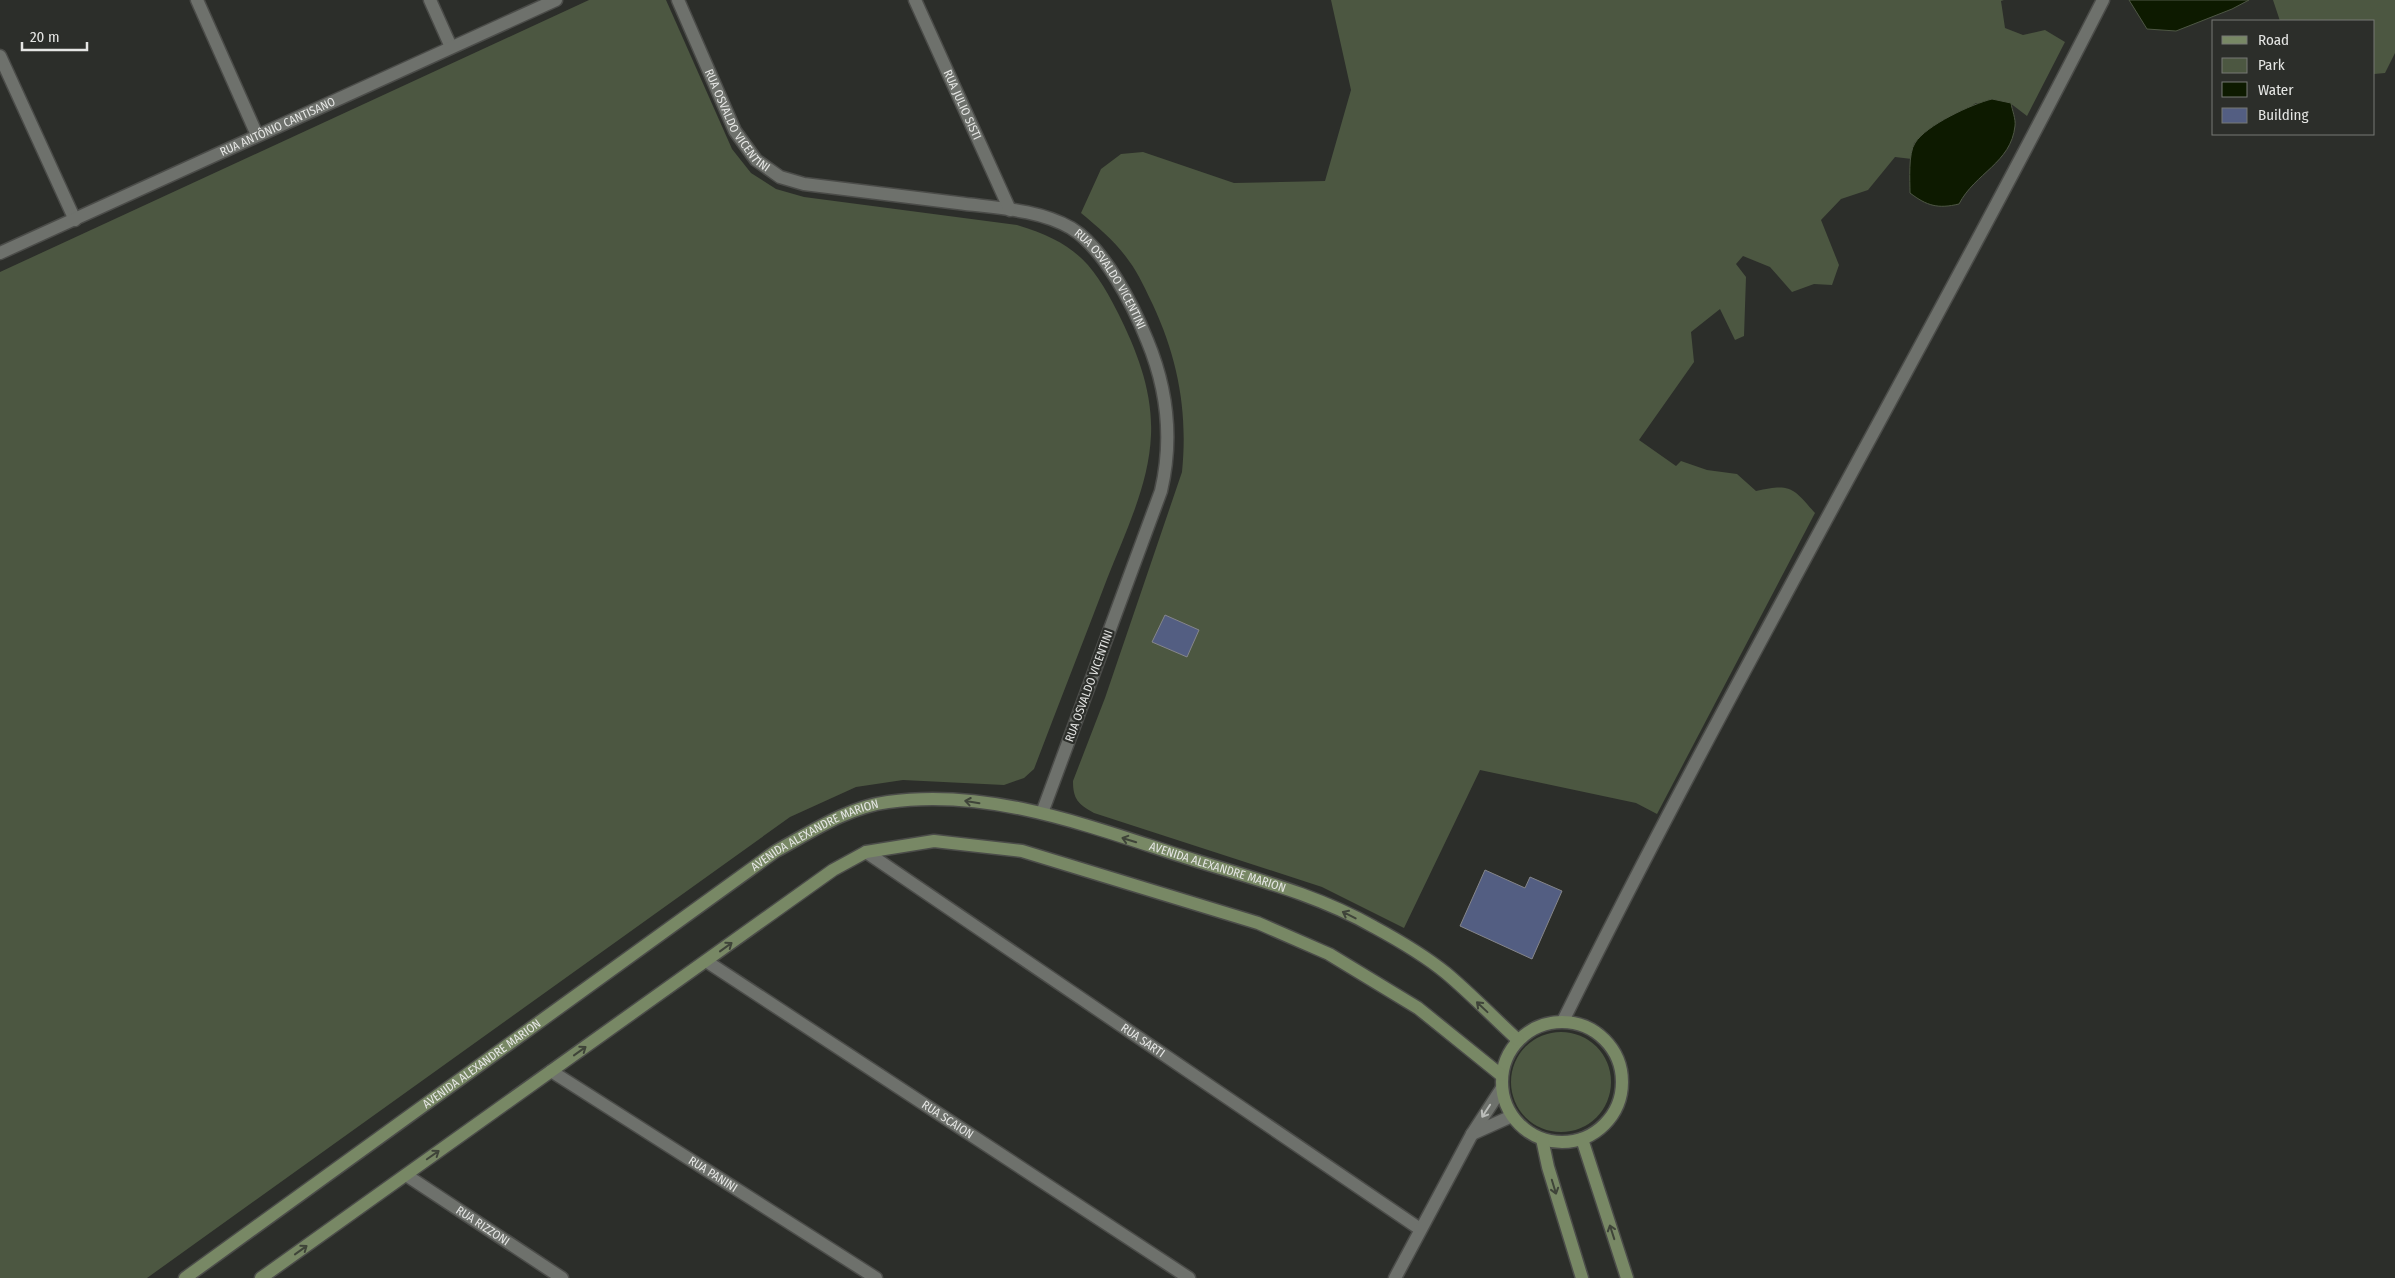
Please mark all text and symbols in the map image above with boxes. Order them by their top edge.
scale bar [22,20,88,52]
legend [2212,20,2375,135]
text: 20 m [30,28,60,46]
text: Road [2258,31,2289,49]
text: Park [2258,56,2285,74]
street label: RUA OSVALDO VICENTINI [702,67,773,175]
street label: RUA JULIO SISTI [941,68,984,142]
text: Water [2258,81,2294,99]
street label: RUA ANTÔNIO CANTISANO [218,94,337,159]
text: Building [2258,106,2309,124]
street label: RUA OSVALDO VICENTINI [1072,226,1148,331]
street label: RUA OSVALDO VICENTINI [1062,628,1116,744]
one-way arrow [964,796,980,806]
street label: AVENIDA ALEXANDRE MARION [748,797,880,874]
one-way arrow [1122,835,1138,844]
street label: AVENIDA ALEXANDRE MARION [1148,839,1288,895]
one-way arrow [1342,909,1357,919]
one-way arrow [719,941,732,952]
one-way arrow [1476,1001,1488,1013]
street label: AVENIDA ALEXANDRE MARION [420,1016,544,1111]
street label: RUA SARTI [1118,1021,1167,1060]
one-way arrow [572,1046,586,1056]
street label: RUA SCAION [919,1098,976,1142]
one-way arrow [1481,1103,1491,1117]
one-way arrow [426,1150,440,1160]
street label: RUA PANINI [686,1153,740,1195]
one-way arrow [1549,1178,1559,1194]
street label: RUA RIZZONI [453,1203,512,1248]
one-way arrow [1606,1224,1616,1240]
one-way arrow [293,1245,307,1255]

